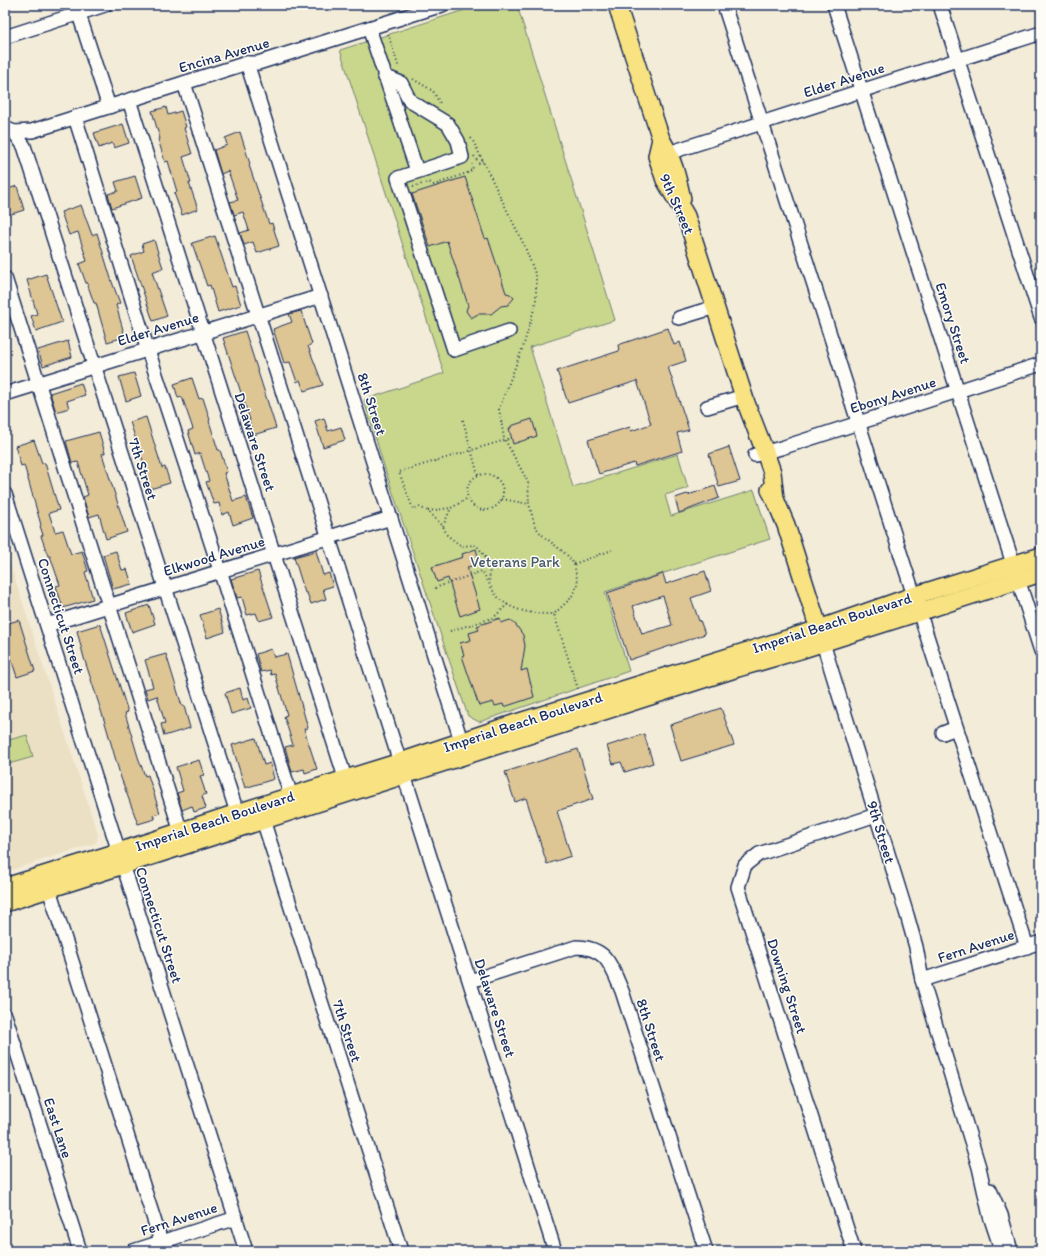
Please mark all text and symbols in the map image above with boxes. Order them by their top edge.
street label: Encina Avenue [177,33,271,77]
street label: Elder Avenue [801,58,887,102]
street label: 9th Street [656,171,698,237]
street label: Emory Street [931,280,975,366]
street label: Elder Avenue [115,308,201,350]
street label: 8th Street [353,370,391,438]
street label: Ebony Avenue [848,373,938,417]
street label: Delaware Street [231,390,280,494]
street label: 7th Street [125,436,162,503]
street label: Elkwood Avenue [161,532,267,580]
park label: Veterans Park [470,553,560,571]
street label: Connecticut Street [34,556,88,677]
street label: Imperial Beach Boulevard [750,589,914,657]
street label: Imperial Beach Boulevard [441,688,605,756]
street label: Imperial Beach Boulevard [133,787,297,855]
street label: 9th Street [863,799,899,866]
street label: Connecticut Street [132,865,186,986]
street label: Fern Avenue [935,925,1017,967]
street label: Downing Street [763,936,811,1036]
street label: Delaware Street [471,956,520,1060]
street label: 8th Street [632,996,670,1064]
street label: 7th Street [329,998,366,1065]
street label: East Lane [40,1096,76,1160]
street label: Fern Avenue [138,1198,220,1240]

